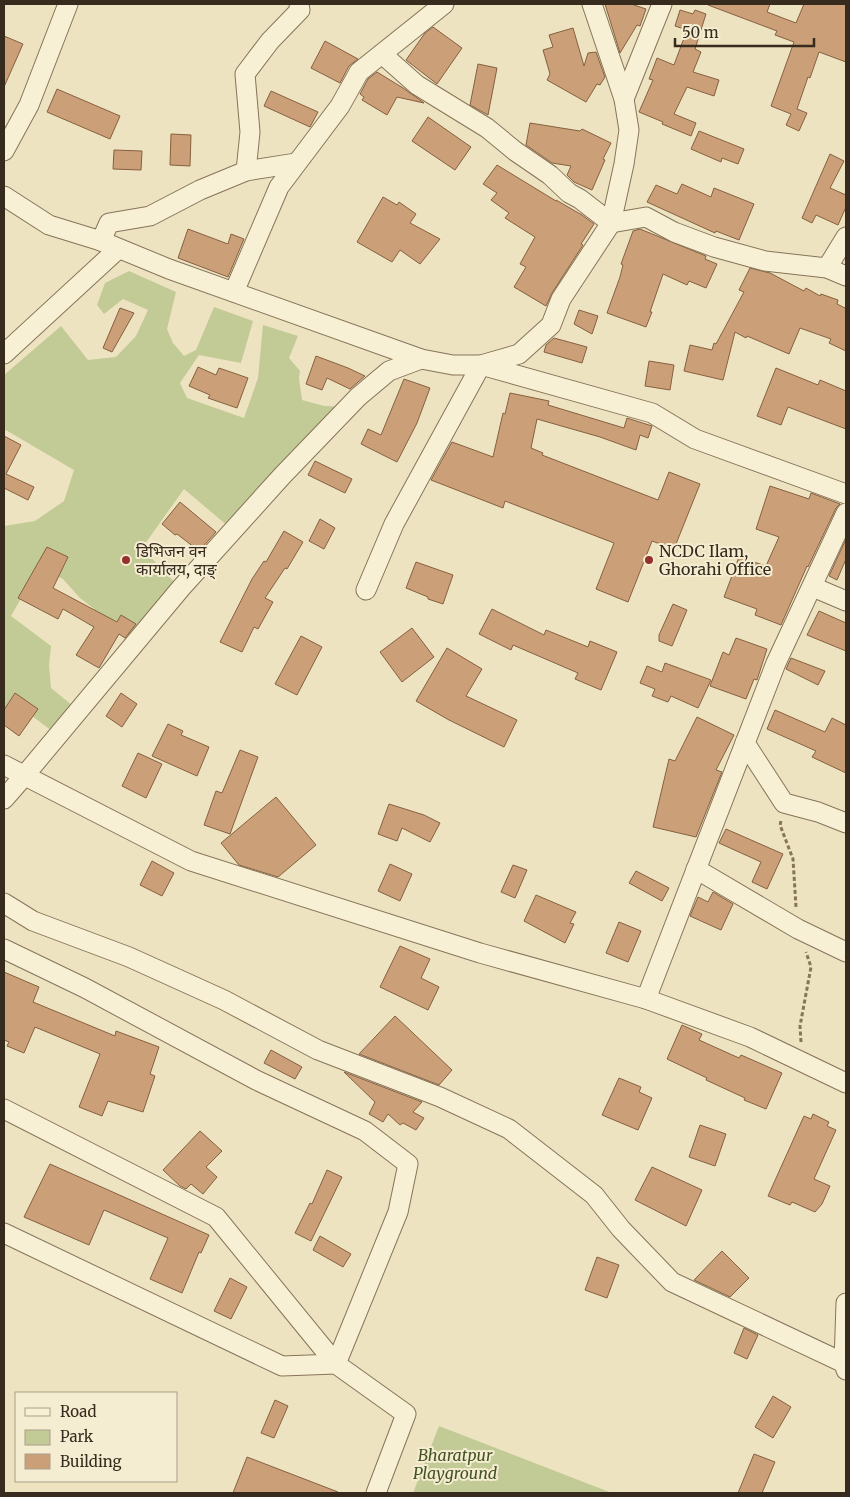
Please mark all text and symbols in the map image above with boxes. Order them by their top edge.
scale bar [675,15,814,47]
text: 50 m [682,23,719,42]
place label: डिभिजन वन कार्यालय, दाङ् [136,541,217,580]
place label: NCDC Ilam, Ghorahi Office [659,541,771,579]
marker: डिभिजन वन कार्यालय, दाङ् [120,554,132,566]
marker: NCDC Ilam, Ghorahi Office [643,554,655,566]
legend [15,1392,178,1482]
text: Road [60,1402,96,1421]
text: Park [60,1427,94,1446]
park label: Bharatpur Playground [413,1445,498,1483]
text: Building [60,1452,122,1471]

